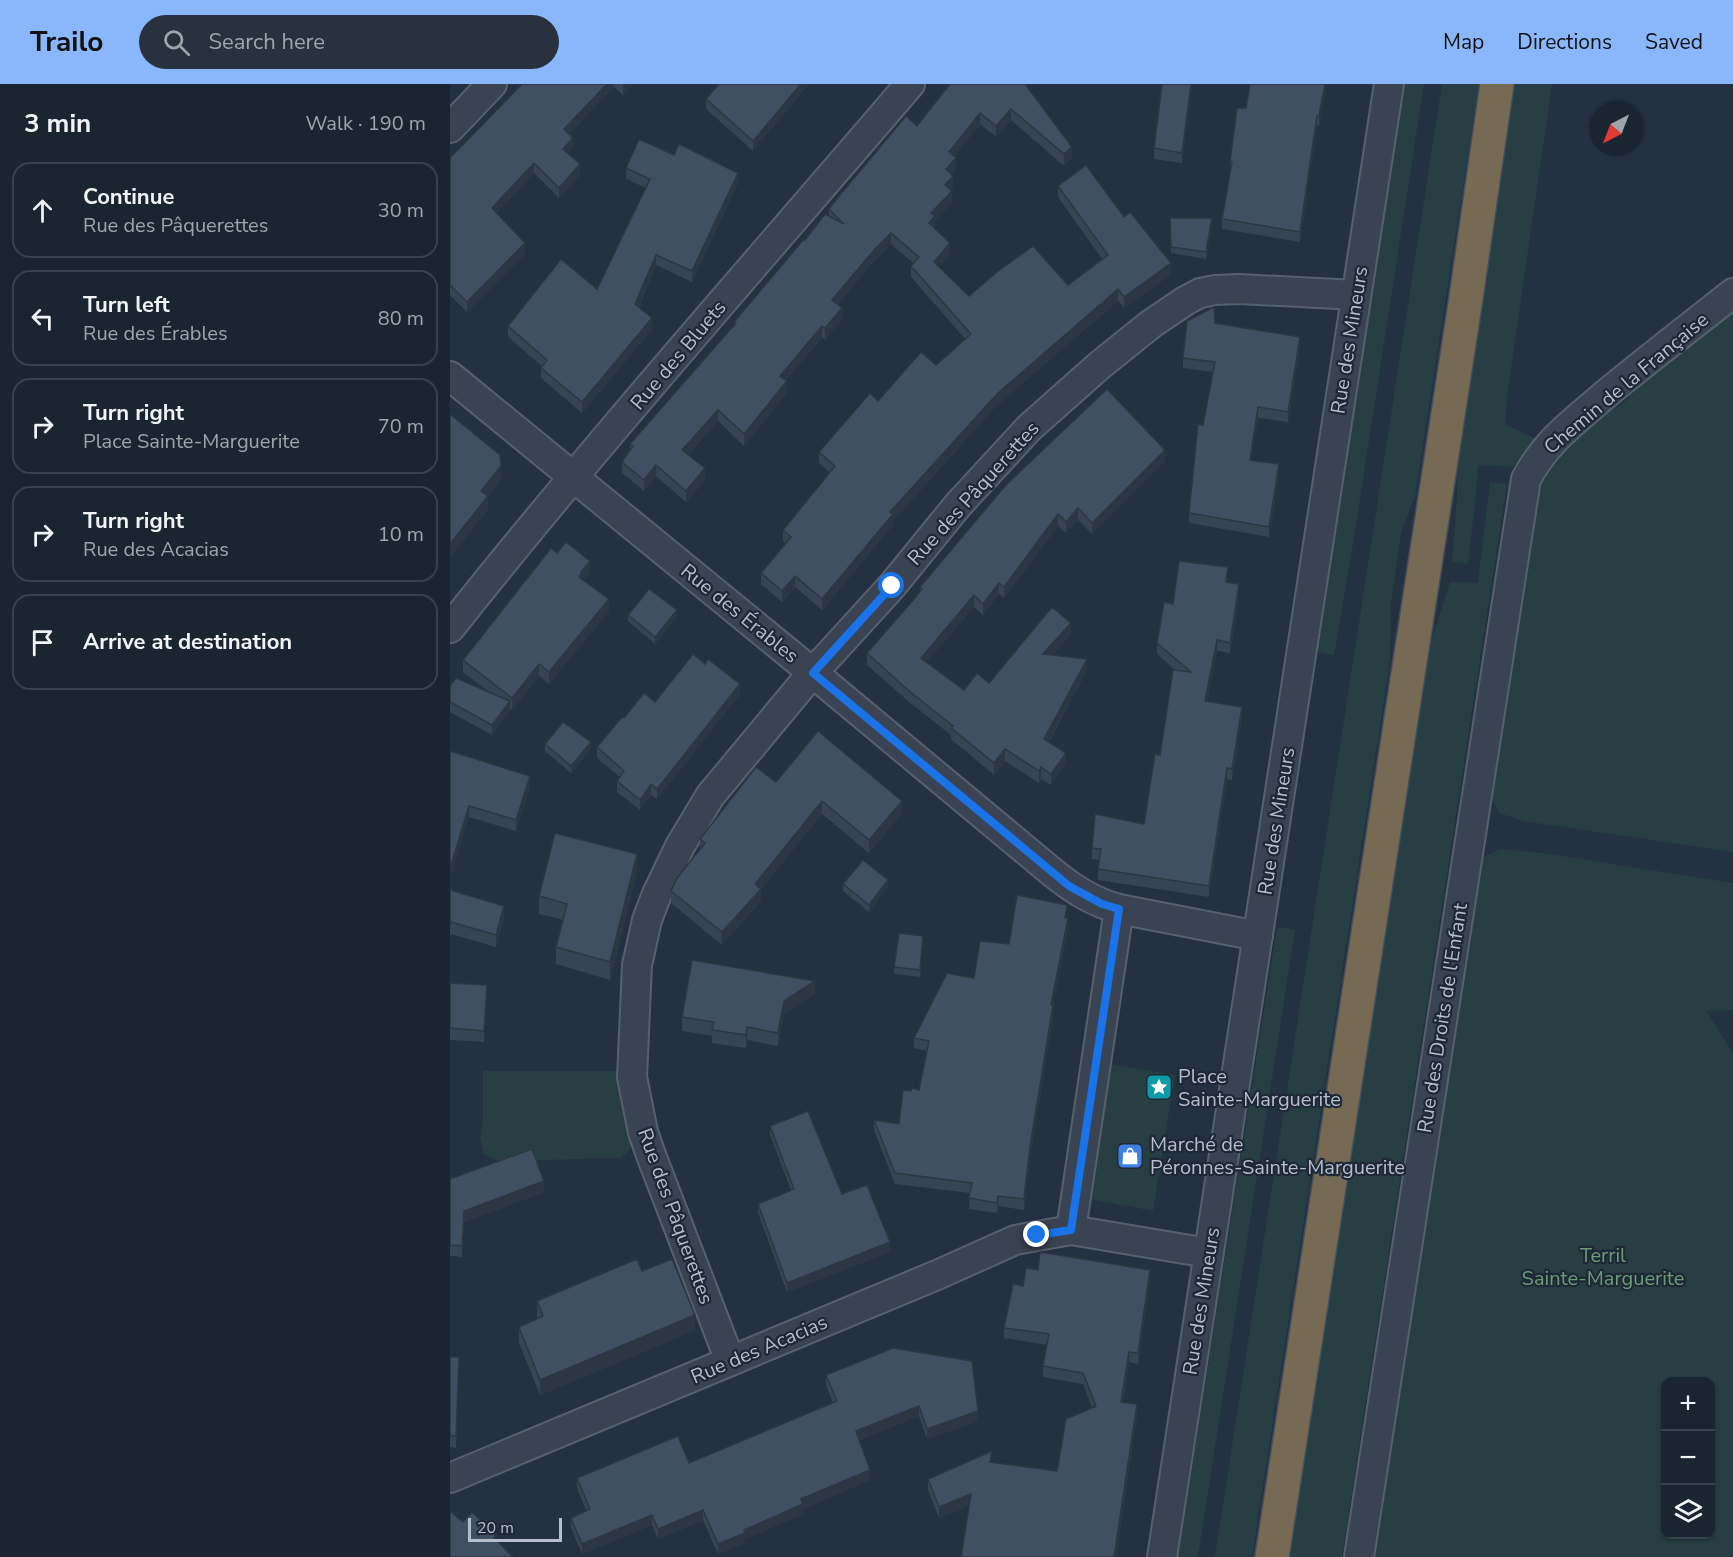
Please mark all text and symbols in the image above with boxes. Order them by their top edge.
search box [139,15,559,69]
text: Trailo [30,23,103,61]
icon: search [160,26,193,59]
text: Search here [208,27,325,57]
text: Map [1443,28,1484,56]
text: Directions [1517,28,1612,56]
text: Saved [1645,28,1703,56]
north arrow [1589,102,1643,156]
text: 3 min [24,106,91,141]
text: Walk · 190 m [306,110,426,137]
text: Continue [83,182,174,212]
icon: ahead [26,194,59,227]
text: 30 m [378,197,424,224]
text: Rue des Pâquerettes [83,212,268,239]
street label: Rue des Mineurs [1324,264,1374,416]
text: Turn left [83,290,170,320]
street label: Rue des Bluets [625,295,732,416]
icon: left [26,302,59,335]
text: 80 m [378,305,424,332]
street label: Chemin de la Française [1538,306,1714,460]
text: Rue des Érables [83,320,228,347]
text: Turn right [83,398,184,428]
icon: right [26,410,59,443]
text: 70 m [378,413,424,440]
street label: Rue des Pâquerettes [901,415,1045,571]
text: Place Sainte-Marguerite [83,428,300,455]
text: Turn right [83,506,184,536]
icon: right [26,518,59,551]
text: 10 m [378,521,424,548]
text: Rue des Acacias [83,536,229,563]
street label: Rue des Érables [675,557,804,669]
route start [878,572,904,598]
icon: arrive [26,626,59,659]
text: Arrive at destination [83,627,292,657]
street label: Rue des Mineurs [1251,745,1301,897]
street label: Rue des Droits de l'Enfant [1411,900,1474,1135]
place label: Place Sainte-Marguerite [1178,1063,1341,1113]
place icon: Place Sainte-Marguerite [1144,1072,1174,1102]
street label: Rue des Pâquerettes [631,1124,720,1308]
place label: Marché de Péronnes-Sainte-Marguerite [1150,1131,1405,1181]
shop icon: Marché de Péronnes-Sainte-Marguerite [1115,1141,1145,1171]
route end [1023,1221,1049,1247]
street label: Rue des Mineurs [1176,1225,1226,1377]
park label: Terril Sainte-Marguerite [1522,1242,1684,1292]
street label: Rue des Acacias [687,1309,832,1390]
map controls [1661,1377,1715,1539]
button: + [1661,1377,1715,1431]
button: − [1661,1431,1715,1485]
button: layers [1661,1485,1715,1539]
scale bar [468,1515,562,1542]
text: 20 m [477,1517,514,1539]

